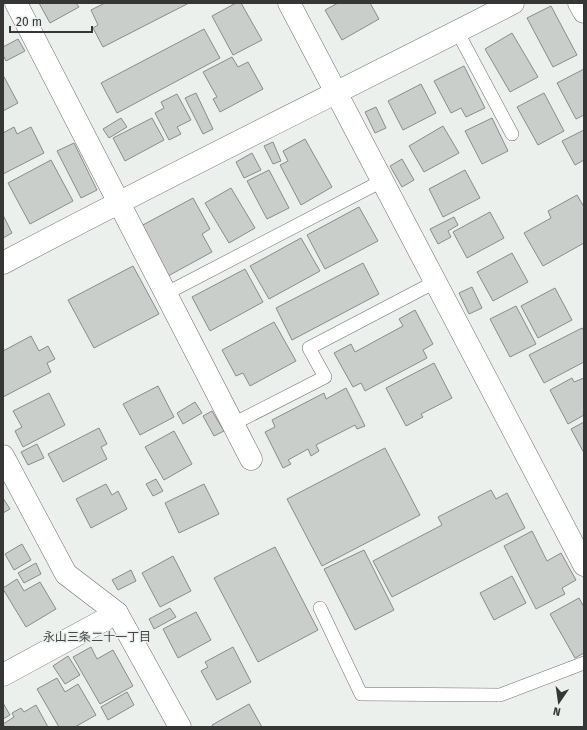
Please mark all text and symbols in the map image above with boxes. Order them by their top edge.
scale bar [10,8,92,34]
text: 20 m [16,15,42,29]
district label: 永山三条二十一丁目 [43,630,151,644]
north arrow [539,682,579,722]
text: N [552,704,562,718]

